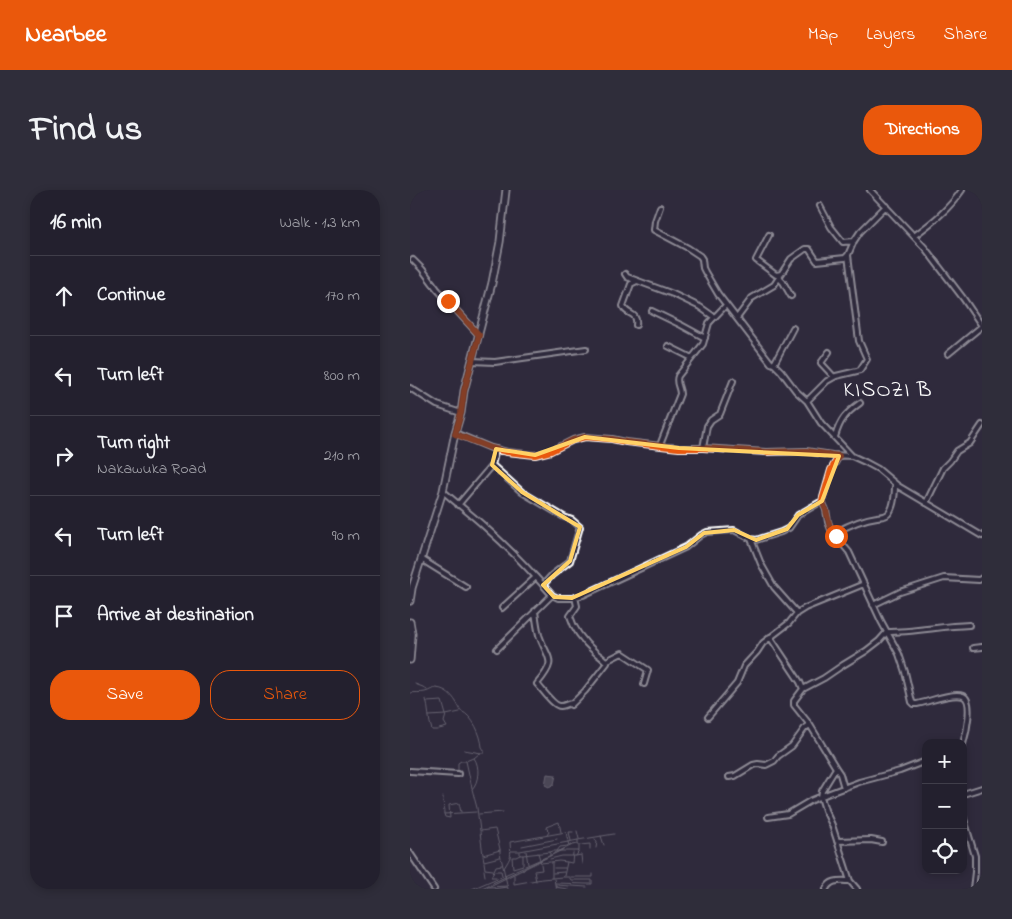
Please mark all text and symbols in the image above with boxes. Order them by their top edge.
text: Nearbee [25,18,107,53]
text: Map [808,22,838,48]
text: Layers [866,22,916,48]
text: Share [944,22,987,48]
text: Find us [30,105,142,156]
button: Directions [863,105,982,155]
text: 16 min [50,208,102,238]
text: Walk · 1.3 km [279,211,360,235]
icon: ahead [50,282,78,310]
text: Continue [97,282,165,309]
text: 170 m [325,284,360,308]
route end [437,290,460,313]
icon: left [50,362,78,390]
text: Turn left [97,362,164,389]
text: 800 m [324,364,360,388]
district label: KISOZI B [843,375,933,407]
text: Turn right [97,430,170,457]
icon: right [50,442,78,470]
text: 210 m [324,444,360,468]
text: Nakawuka Road [97,457,206,481]
icon: left [50,522,78,550]
text: Turn left [97,522,164,549]
text: 90 m [332,524,360,548]
route start [825,525,848,548]
icon: arrive [50,602,78,630]
text: Arrive at destination [97,602,254,629]
button: Save [50,670,200,720]
button: Share [210,670,360,720]
map controls [922,739,967,874]
button: + [922,739,967,784]
button: − [922,784,967,829]
button: locate [922,829,967,874]

